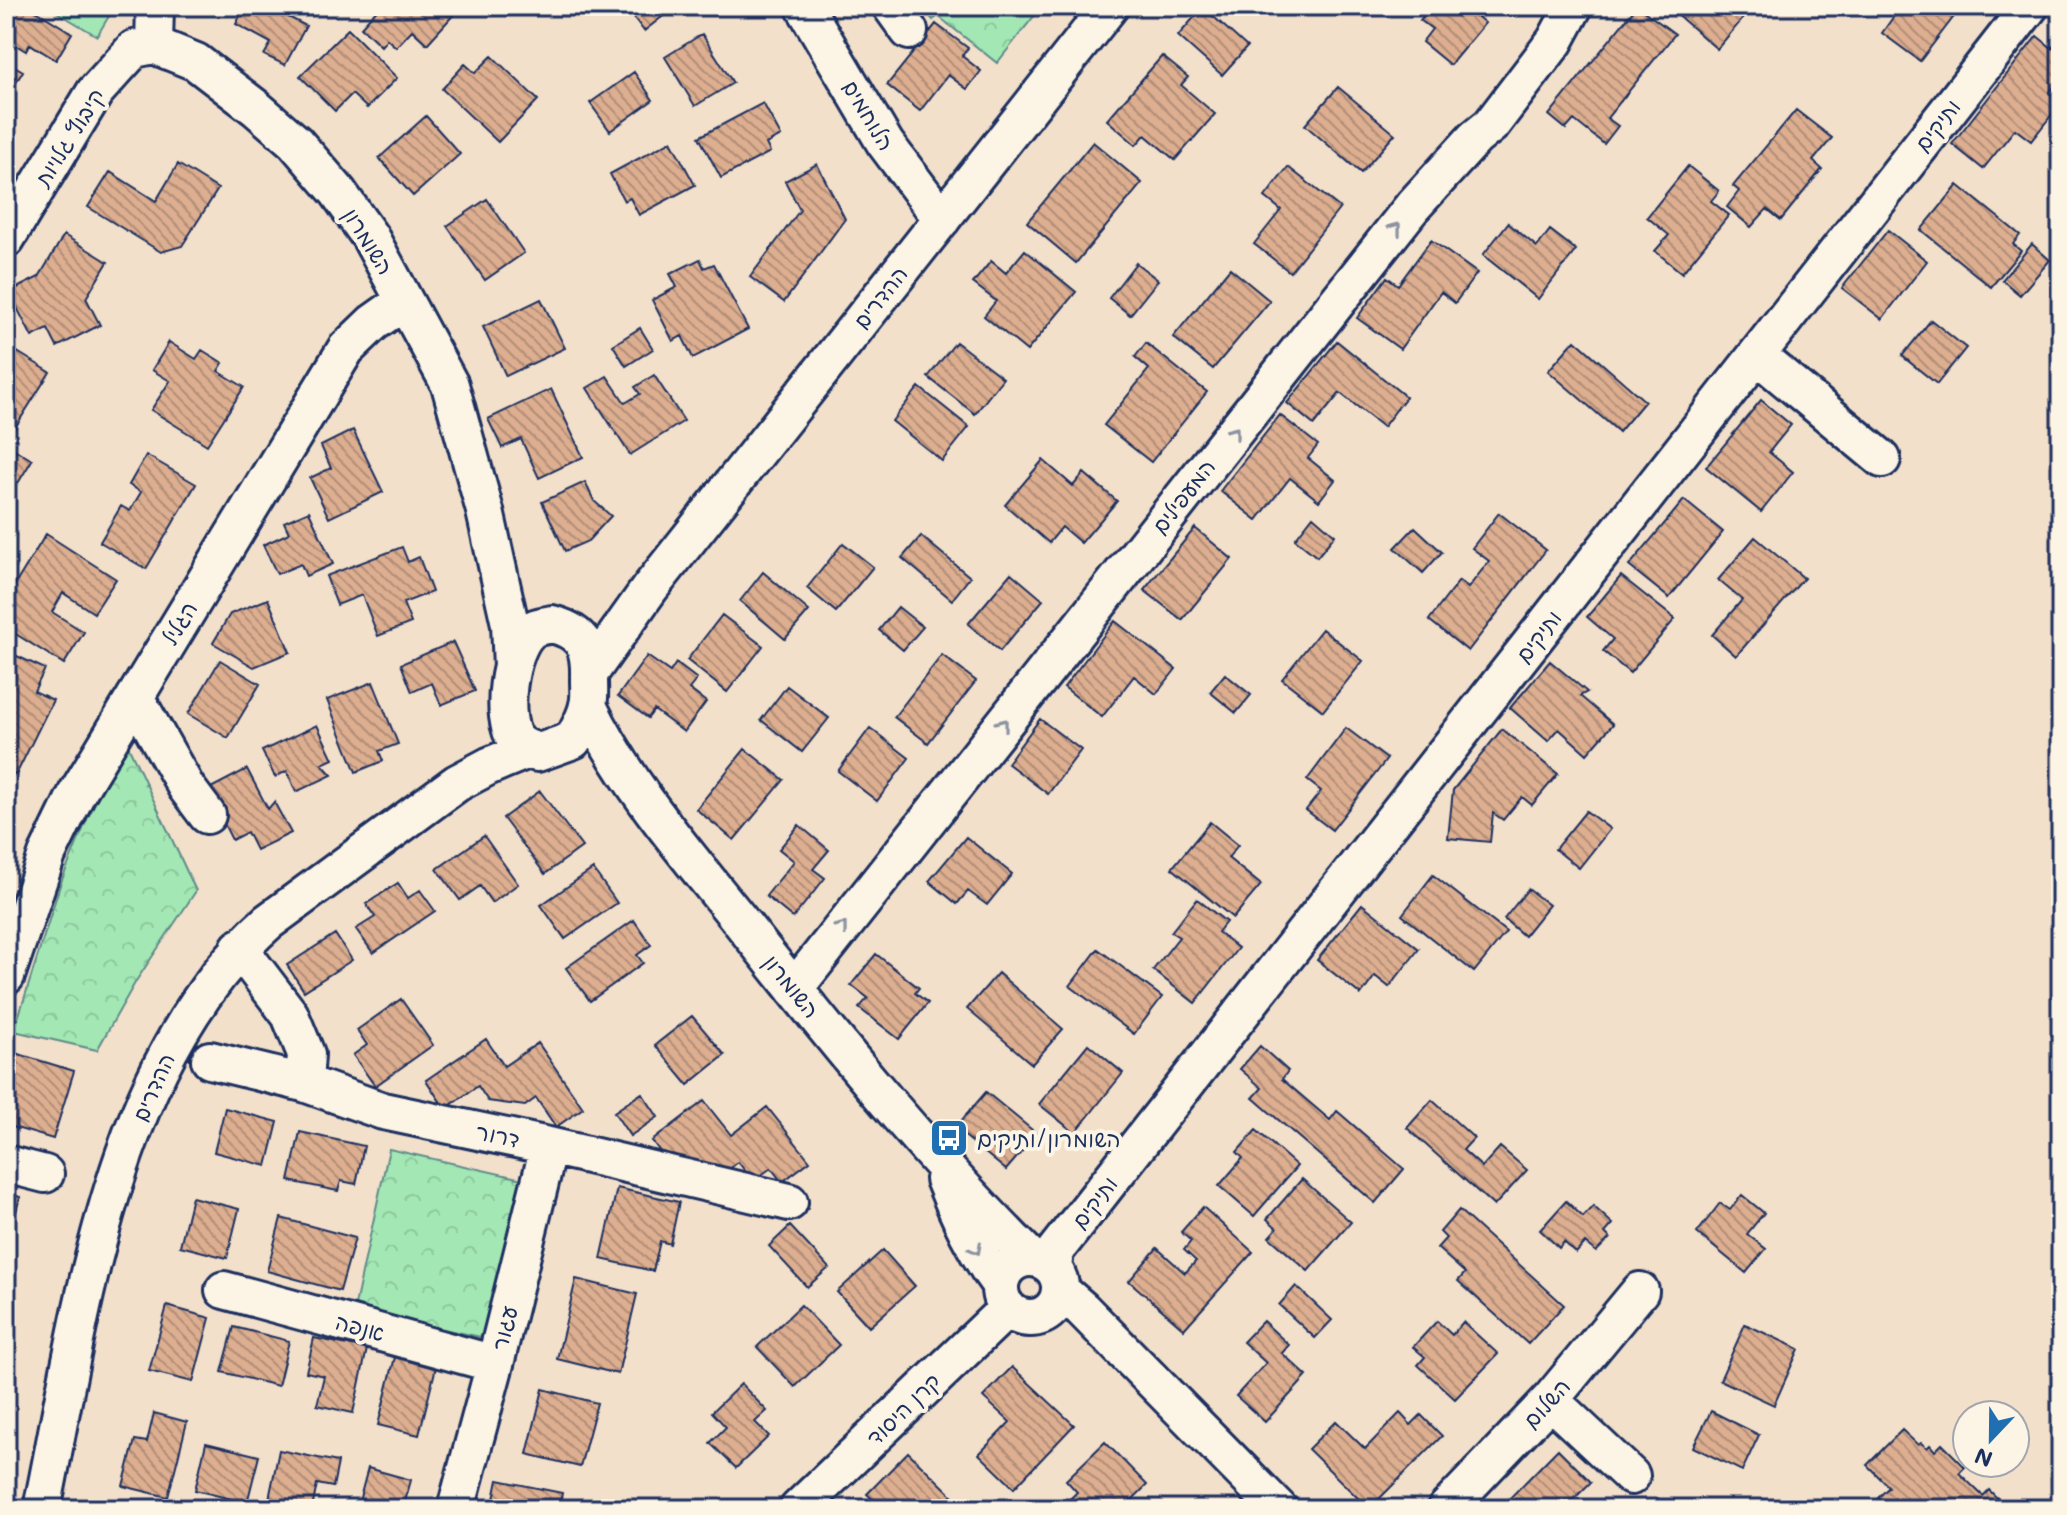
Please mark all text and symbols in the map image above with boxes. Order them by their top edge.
street label: הלוחמים [837,74,901,156]
street label: קיבוץ גלויות [26,83,110,193]
street label: ותיקים [1907,93,1967,157]
street label: השומרון [337,202,401,280]
one-way arrow [1386,222,1400,237]
street label: ההדרים [846,260,914,334]
one-way arrow [1225,426,1239,441]
street label: המעפילים [1145,453,1221,539]
street label: הגליל [155,596,203,650]
street label: ותיקים [1508,604,1568,668]
one-way arrow [993,718,1008,733]
one-way arrow [832,921,846,936]
street label: השומרון [758,948,826,1024]
street label: ההדרים [125,1048,181,1126]
street label: דרור [473,1116,523,1154]
bus stop icon: השומרון/ותיקים [928,1117,970,1159]
place label: השומרון/ותיקים [977,1124,1121,1153]
street label: ותיקים [1064,1170,1124,1234]
one-way arrow [966,1241,981,1256]
street label: עגור [484,1302,524,1353]
street label: אנפה [332,1307,388,1347]
street label: קרן היסוד [860,1366,946,1452]
street label: השלום [1516,1372,1576,1434]
north arrow [1951,1399,2031,1479]
text: N [1970,1441,1996,1475]

